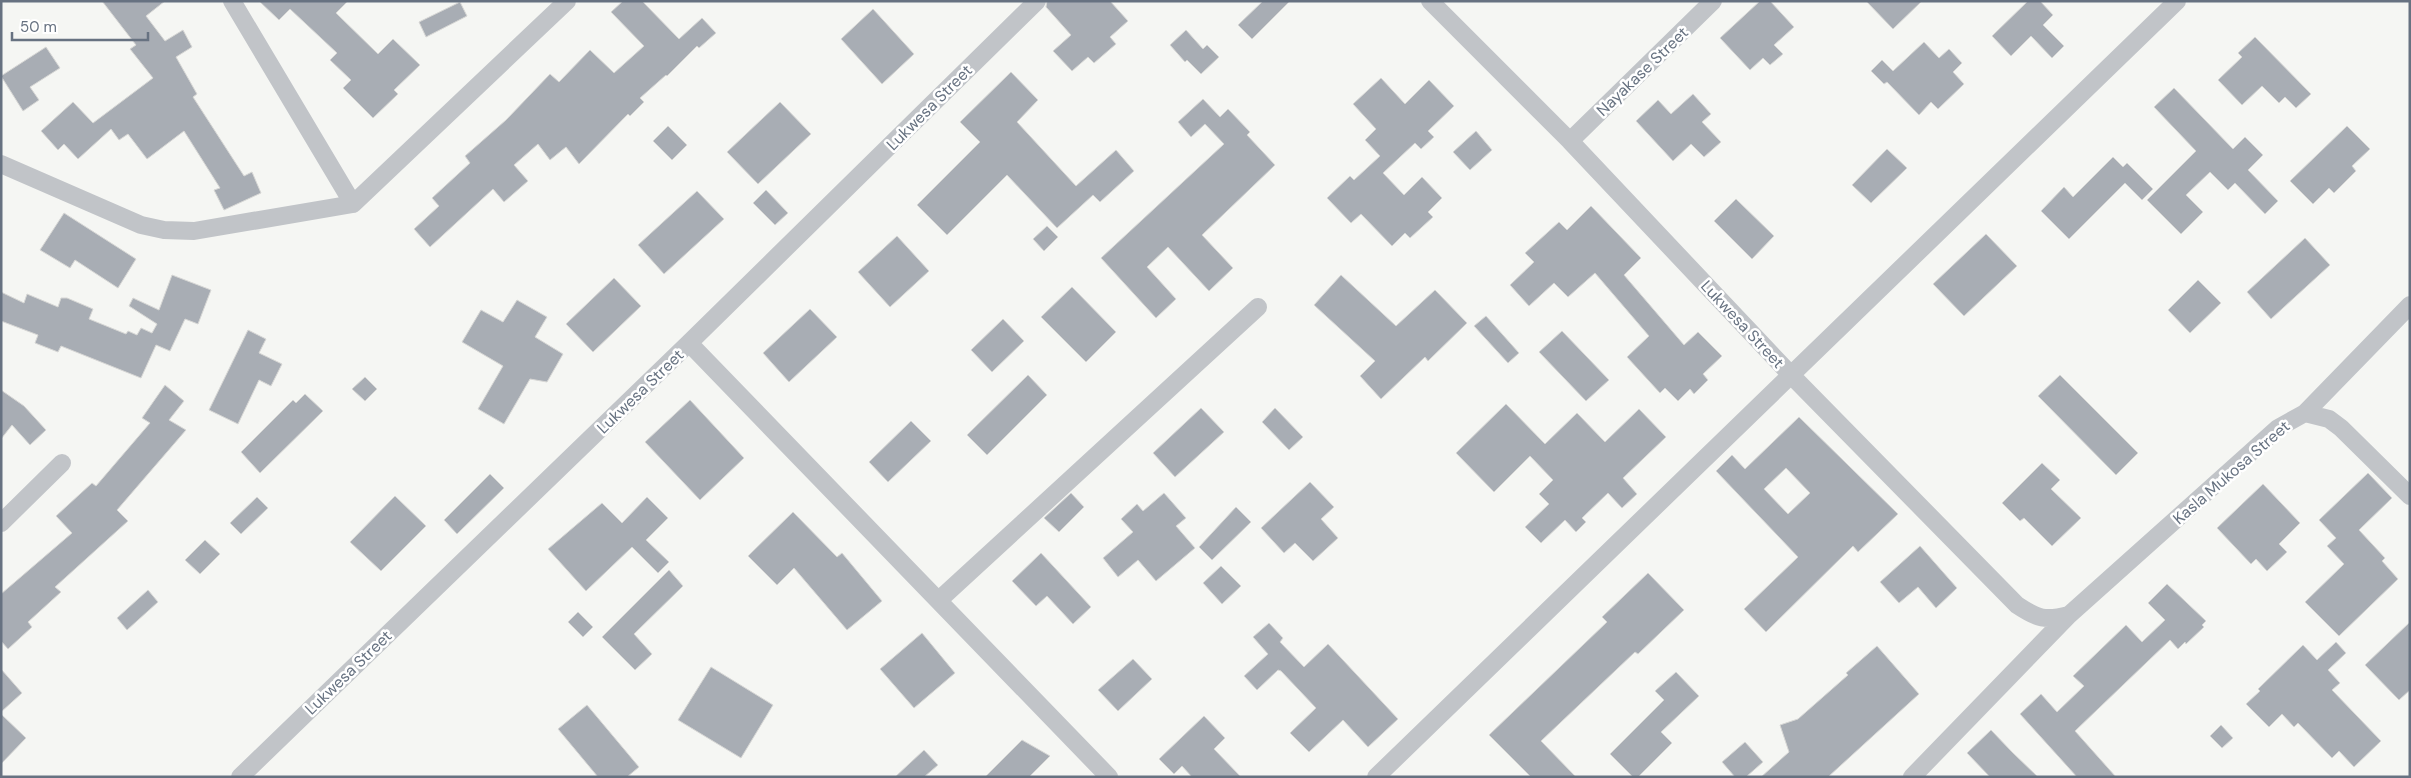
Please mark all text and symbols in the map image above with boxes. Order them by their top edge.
scale bar [12,10,149,42]
text: 50 m [20,17,57,37]
street label: Nayakase Street [1592,22,1693,121]
street label: Lukwesa Street [882,60,977,155]
street label: Lukwesa Street [1696,276,1789,373]
street label: Lukwesa Street [592,345,688,438]
street label: Kasla Mukosa Street [2169,416,2294,529]
street label: Lukwesa Street [300,626,396,719]

